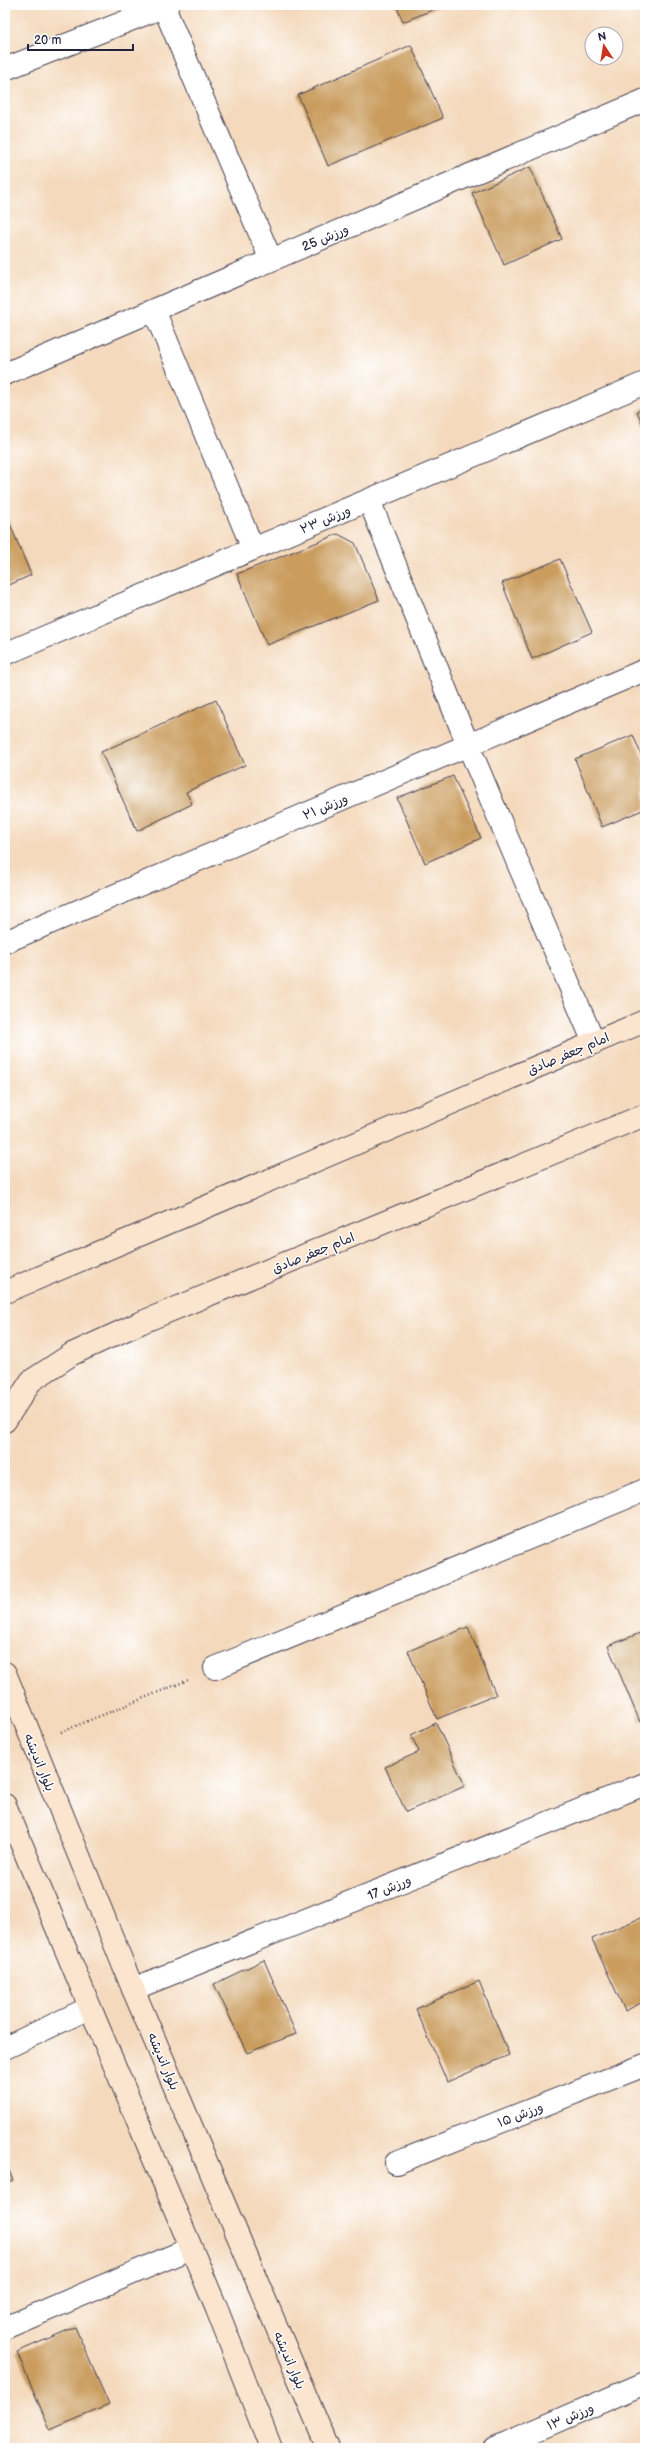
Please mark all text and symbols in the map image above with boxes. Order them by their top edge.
scale bar [28,26,133,52]
north arrow [584,26,624,66]
text: N [597,29,607,44]
text: 20 m [34,33,61,48]
street label: ورزش 25 [300,221,351,255]
street label: ورزش ۲۳ [298,502,353,538]
street label: ورزش ۲۱ [300,790,350,824]
street label: امام جعفر صادق [525,1029,613,1080]
street label: امام جعفر صادق [270,1229,358,1279]
street label: بلوار اندیشه [20,1731,58,1794]
street label: ورزش 17 [365,1872,413,1904]
street label: بلوار اندیشه [144,2030,182,2093]
street label: ورزش ۱۵ [495,2099,546,2131]
street label: بلوار اندیشه [270,2329,308,2392]
street label: ورزش ۱۳ [545,2400,596,2434]

